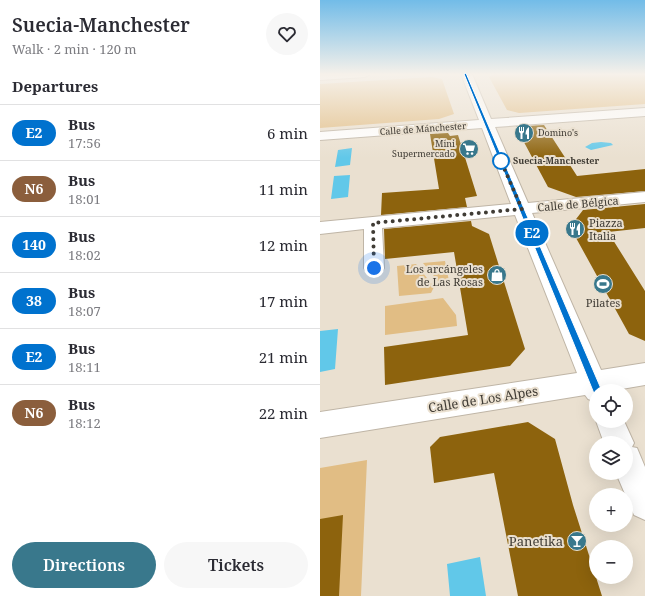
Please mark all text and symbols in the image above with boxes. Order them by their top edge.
text: Suecia-Manchester [12,12,190,38]
button: heart [266,13,308,55]
text: Walk · 2 min · 120 m [12,40,137,58]
text: Departures [12,76,98,96]
text: Bus [68,114,95,134]
street label: Calle de Mánchester [379,119,467,138]
restaurant icon: Domino's [513,122,535,144]
text: E2 [25,123,43,142]
text: 6 min [267,123,308,143]
place label: Domino's [538,126,578,139]
text: 17:56 [68,134,101,152]
place label: Mini Supermercado [392,137,455,160]
supermarket icon: Mini Supermercado [458,138,480,160]
marker: Suecia-Manchester [492,152,510,170]
place label: Suecia-Manchester [513,154,599,167]
text: Bus [68,170,95,190]
text: N6 [25,179,43,198]
text: 11 min [259,179,308,199]
text: 18:01 [68,190,101,208]
street label: Calle de Bélgica [537,192,619,215]
place label: Piazza Italia [589,215,623,243]
restaurant icon: Piazza Italia [564,218,586,240]
line badge: E2 [514,220,550,246]
text: E2 [523,223,541,242]
text: Bus [68,226,95,246]
text: 140 [22,235,46,254]
text: 12 min [259,235,308,255]
text: 18:02 [68,246,101,264]
your location [364,258,384,278]
place label: Los arcángeles de Las Rosas [406,261,483,289]
shop icon: Los arcángeles de Las Rosas [486,264,508,286]
sports icon: Pilates [592,273,614,295]
text: Bus [68,282,95,302]
text: 38 [26,291,42,310]
text: 17 min [259,291,308,311]
place label: Pilates [586,295,620,310]
text: 18:07 [68,302,101,320]
text: Bus [68,338,95,358]
text: E2 [25,347,43,366]
text: 21 min [259,347,308,367]
text: 18:11 [68,358,101,376]
street label: Calle de Los Alpes [427,381,539,417]
map controls [589,384,633,584]
button: locate [589,384,633,428]
text: Bus [68,394,95,414]
text: N6 [25,403,43,422]
text: 22 min [259,403,308,423]
text: 18:12 [68,414,101,432]
button: layers [589,436,633,480]
button: + [589,488,633,532]
bar icon: Panetika [566,530,588,552]
place label: Panetika [509,532,563,550]
button: − [589,540,633,584]
button: Directions [12,542,156,588]
button: Tickets [164,542,308,588]

